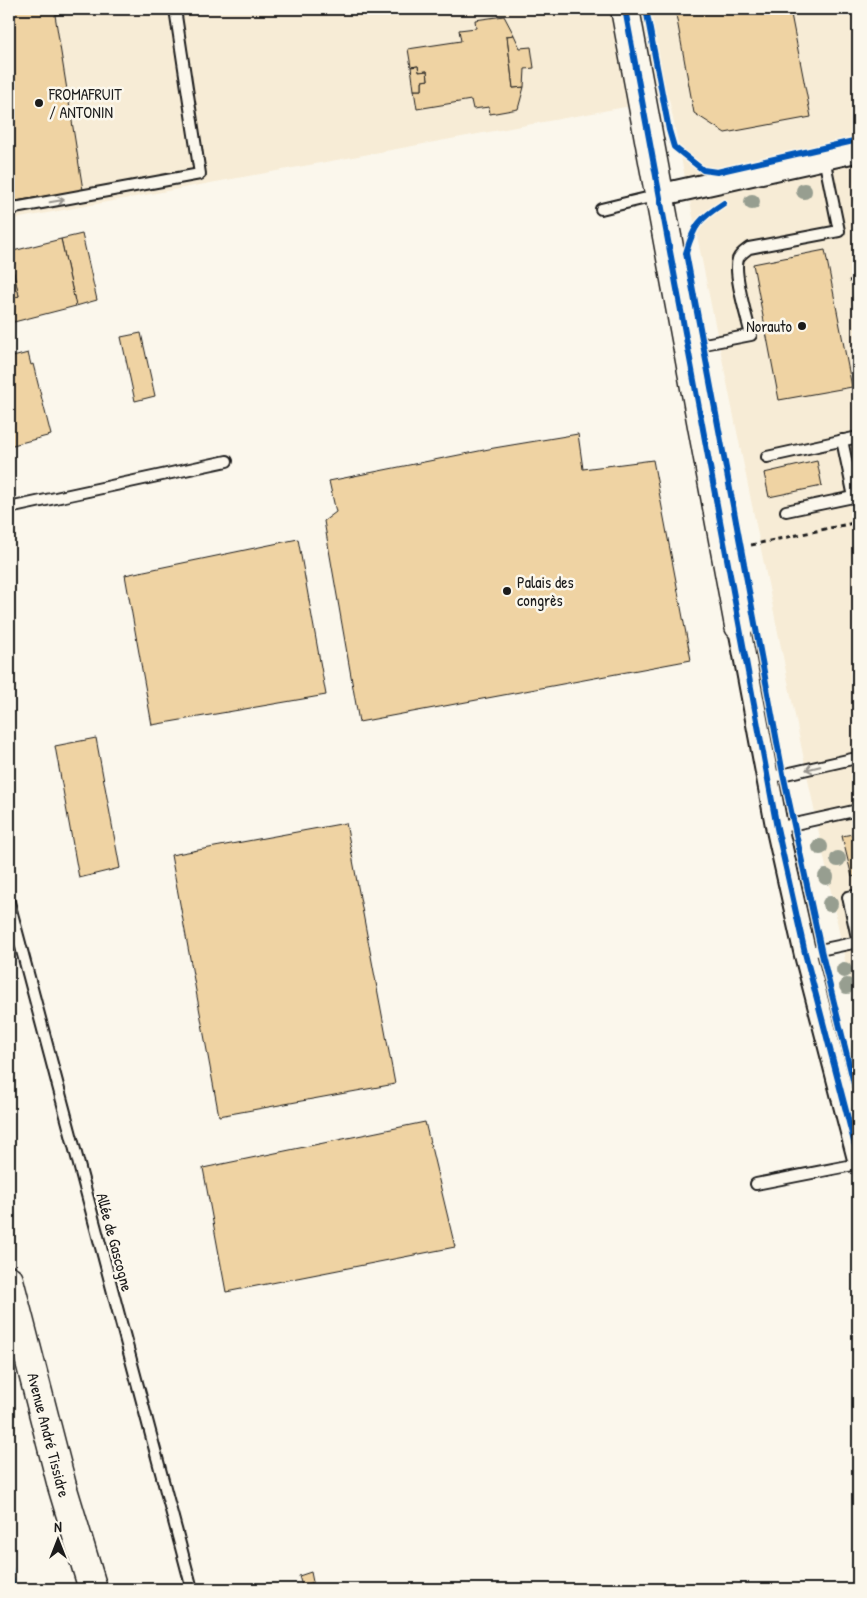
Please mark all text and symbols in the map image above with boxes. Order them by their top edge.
place label: FROMAFRUIT / ANTONIN [48,83,122,123]
marker: FROMAFRUIT / ANTONIN [33,97,45,109]
one-way arrow [48,195,64,205]
place label: Norauto [746,315,793,337]
marker: Norauto [796,320,808,332]
place label: Palais des congrès [517,571,574,611]
marker: Palais des congrès [501,585,513,597]
one-way arrow [806,764,822,773]
street label: Allée de Gascogne [91,1190,139,1294]
street label: Avenue André Tissidre [22,1370,76,1500]
north arrow [32,1516,82,1566]
text: N [54,1517,62,1536]

